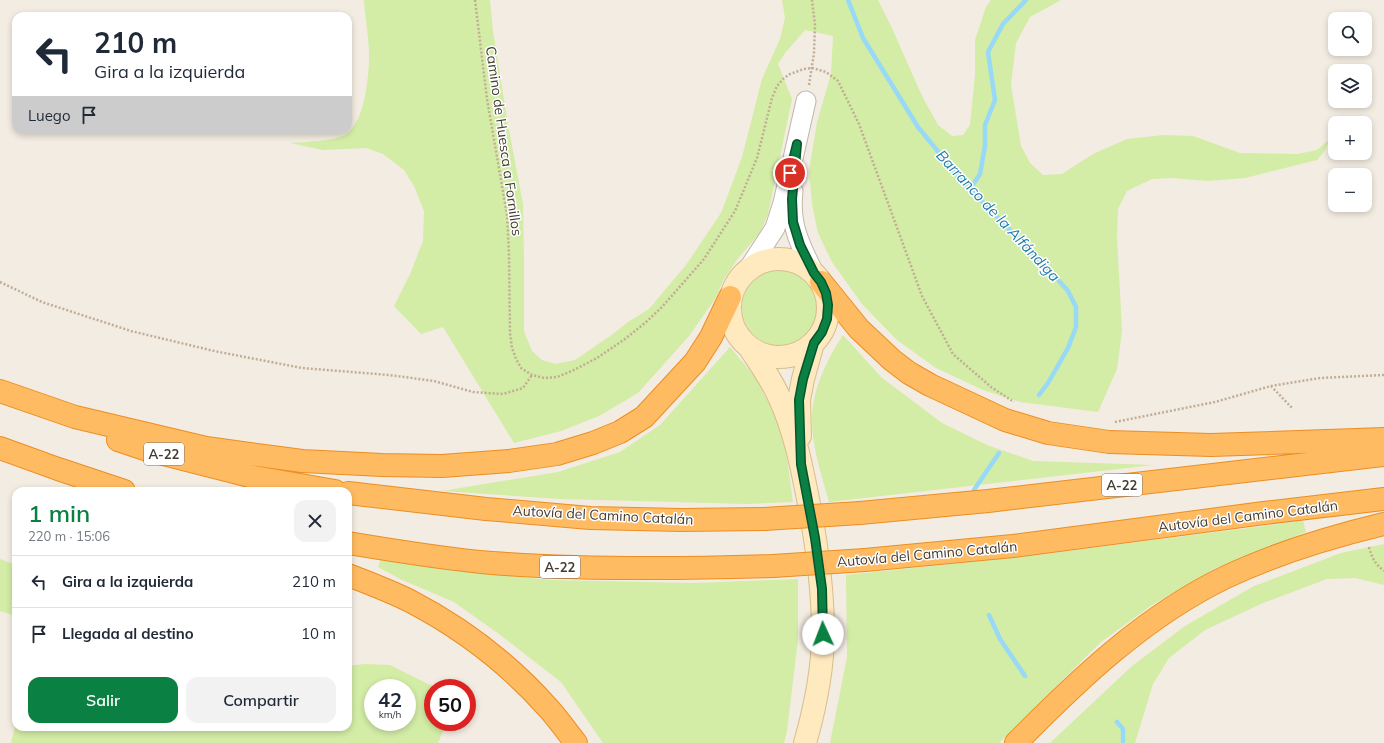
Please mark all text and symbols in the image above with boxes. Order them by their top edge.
map controls [1328,12,1372,212]
button: search [1328,12,1372,56]
text: 210 m [94,25,177,60]
icon: left [28,28,80,80]
street label: Camino de Huesca a Fornillos [482,45,526,237]
text: Gira a la izquierda [94,60,245,83]
button: layers [1328,64,1372,108]
icon: arrive [78,104,100,126]
text: Luego [28,106,70,125]
button: + [1328,116,1372,160]
water label: Barranco de la Alfándiga [932,146,1064,285]
pin [773,156,807,190]
icon: arrive [779,162,801,184]
button: − [1328,168,1372,212]
road number: A-22 [144,443,184,465]
road number: A-22 [1102,474,1142,496]
street label: Autovía del Camino Catalán [1157,496,1339,536]
text: 1 min [28,498,90,528]
button: close [294,500,336,542]
street label: Autovía del Camino Catalán [512,501,694,529]
text: 220 m · 15:06 [28,528,110,544]
street label: Autovía del Camino Catalán [836,537,1018,571]
road number: A-22 [540,556,580,578]
icon: left [28,571,50,593]
text: Gira a la izquierda [62,572,193,591]
text: 210 m [292,572,336,591]
position arrow [802,613,844,655]
icon: arrive [28,623,50,645]
text: Llegada al destino [62,624,194,643]
text: 10 m [301,624,336,643]
button: Salir [28,677,178,723]
button: Compartir [186,677,336,723]
speed limit sign: 50 [424,679,476,731]
text: 42 [378,687,402,712]
text: km/h [379,708,401,721]

